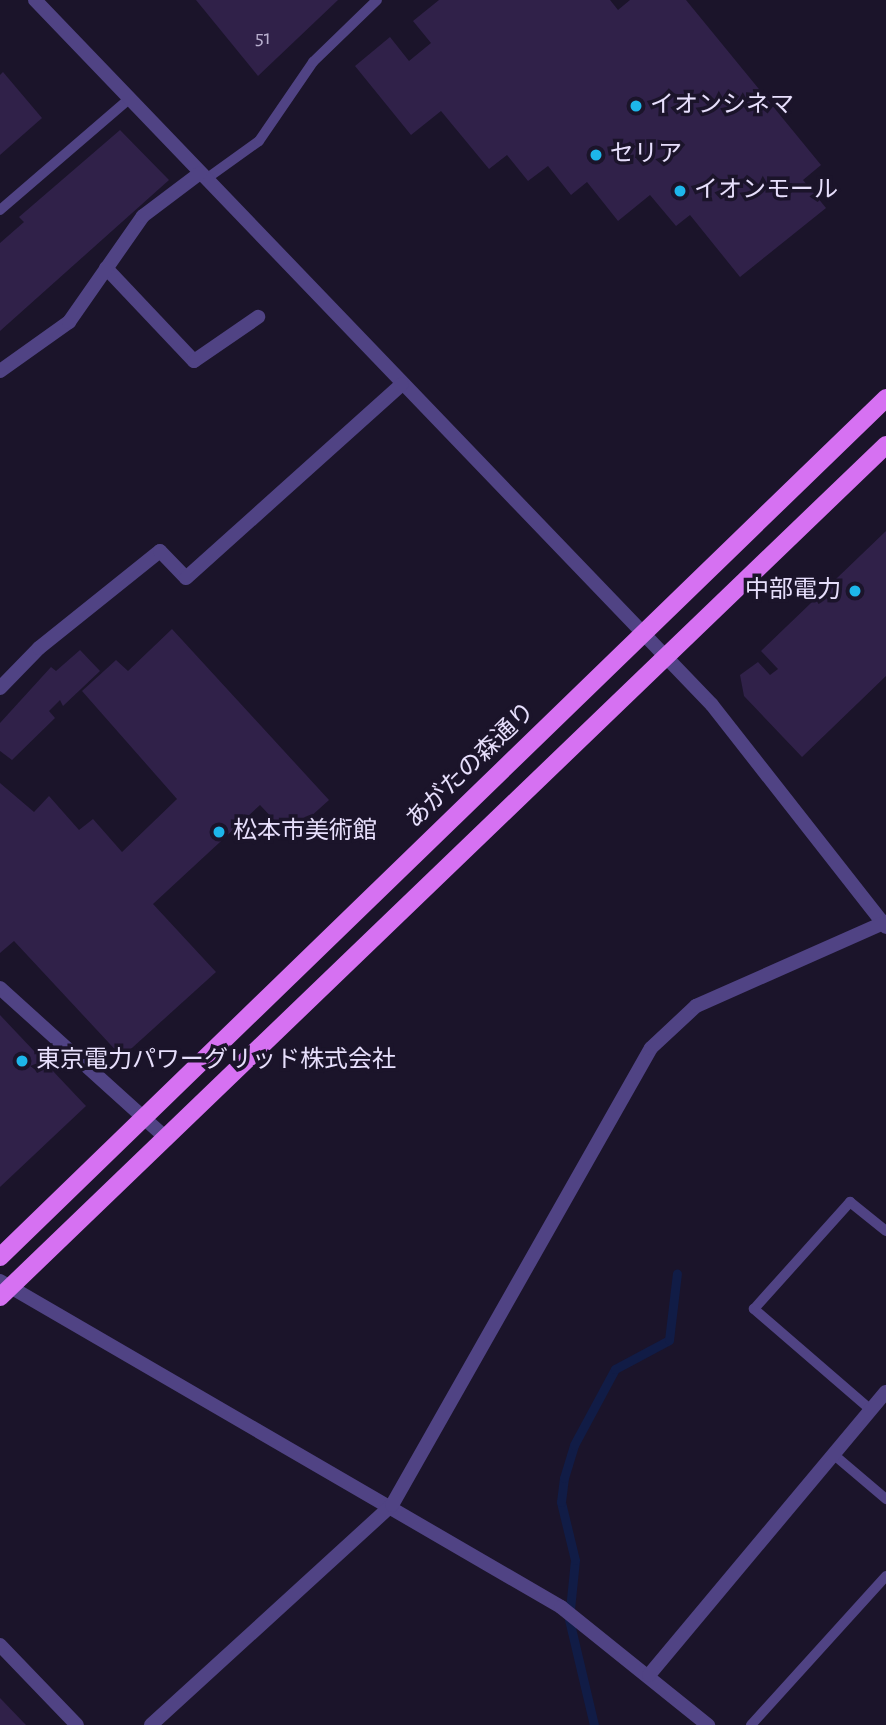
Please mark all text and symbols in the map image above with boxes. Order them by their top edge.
house number: 51 [255,25,271,51]
place label: イオンシネマ [650,92,794,120]
marker: イオンシネマ [628,98,644,114]
place label: セリア [610,141,682,169]
marker: セリア [588,147,604,163]
place label: イオンモール [694,177,838,205]
marker: イオンモール [672,183,688,199]
place label: 中部電力 [745,577,841,605]
marker: 中部電力 [847,583,863,599]
street label: あがたの森通り [401,697,541,835]
place label: 松本市美術館 [233,818,377,846]
marker: 松本市美術館 [211,824,227,840]
place label: 東京電力パワーグリッド株式会社 [36,1047,396,1075]
marker: 東京電力パワーグリッド株式会社 [14,1053,30,1069]

